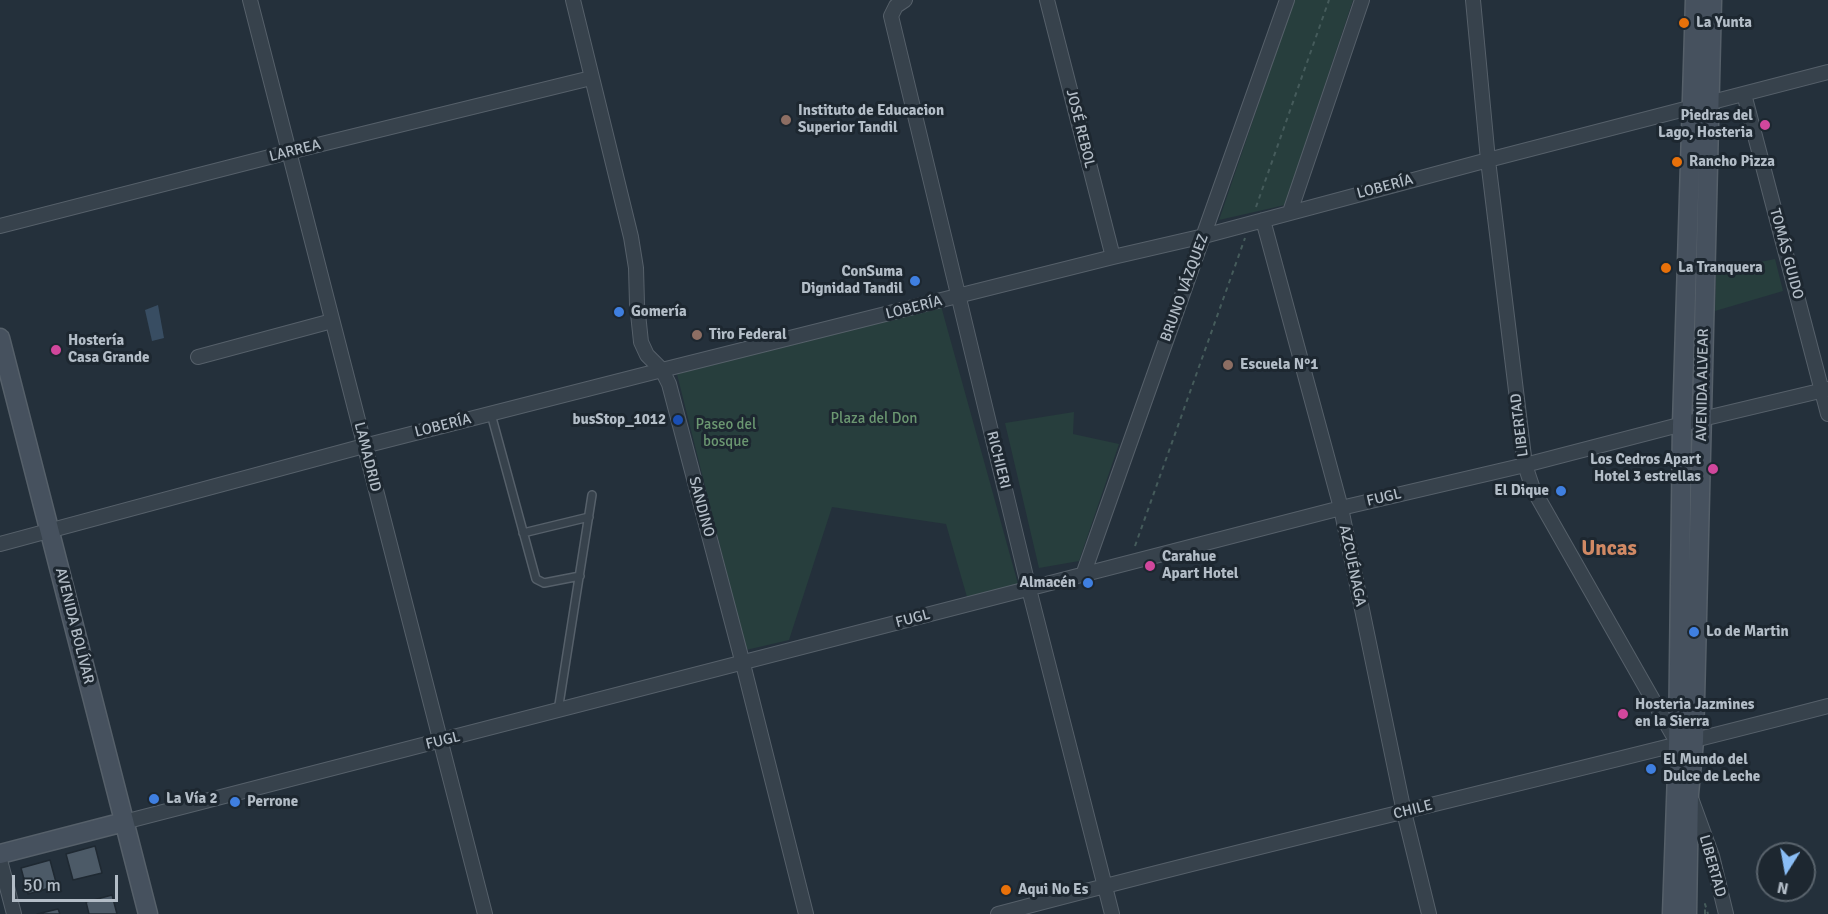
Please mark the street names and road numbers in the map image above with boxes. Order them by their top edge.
street label: JOSÉ REBOL [1062,88,1098,170]
street label: LARREA [267,136,323,166]
street label: LOBERÍA [1355,171,1415,203]
street label: TOMÁS GUIDO [1765,207,1807,301]
street label: BRUNO VÁZQUEZ [1157,232,1213,344]
street label: LOBERÍA [884,292,944,324]
street label: AVENIDA ALVEAR [1693,328,1713,442]
street label: LIBERTAD [1507,392,1533,458]
street label: LOBERÍA [413,410,473,442]
street label: LAMADRID [350,420,384,494]
street label: RICHIERI [982,429,1014,491]
street label: SANDINO [684,475,718,539]
street label: FUGL [1365,485,1403,511]
street label: AZCUÉNAGA [1335,524,1369,608]
street label: AVENIDA BOLÍVAR [51,566,97,686]
street label: FUGL [894,606,932,632]
street label: FUGL [424,728,462,754]
street label: CHILE [1392,796,1434,824]
street label: LIBERTAD [1695,833,1729,899]

